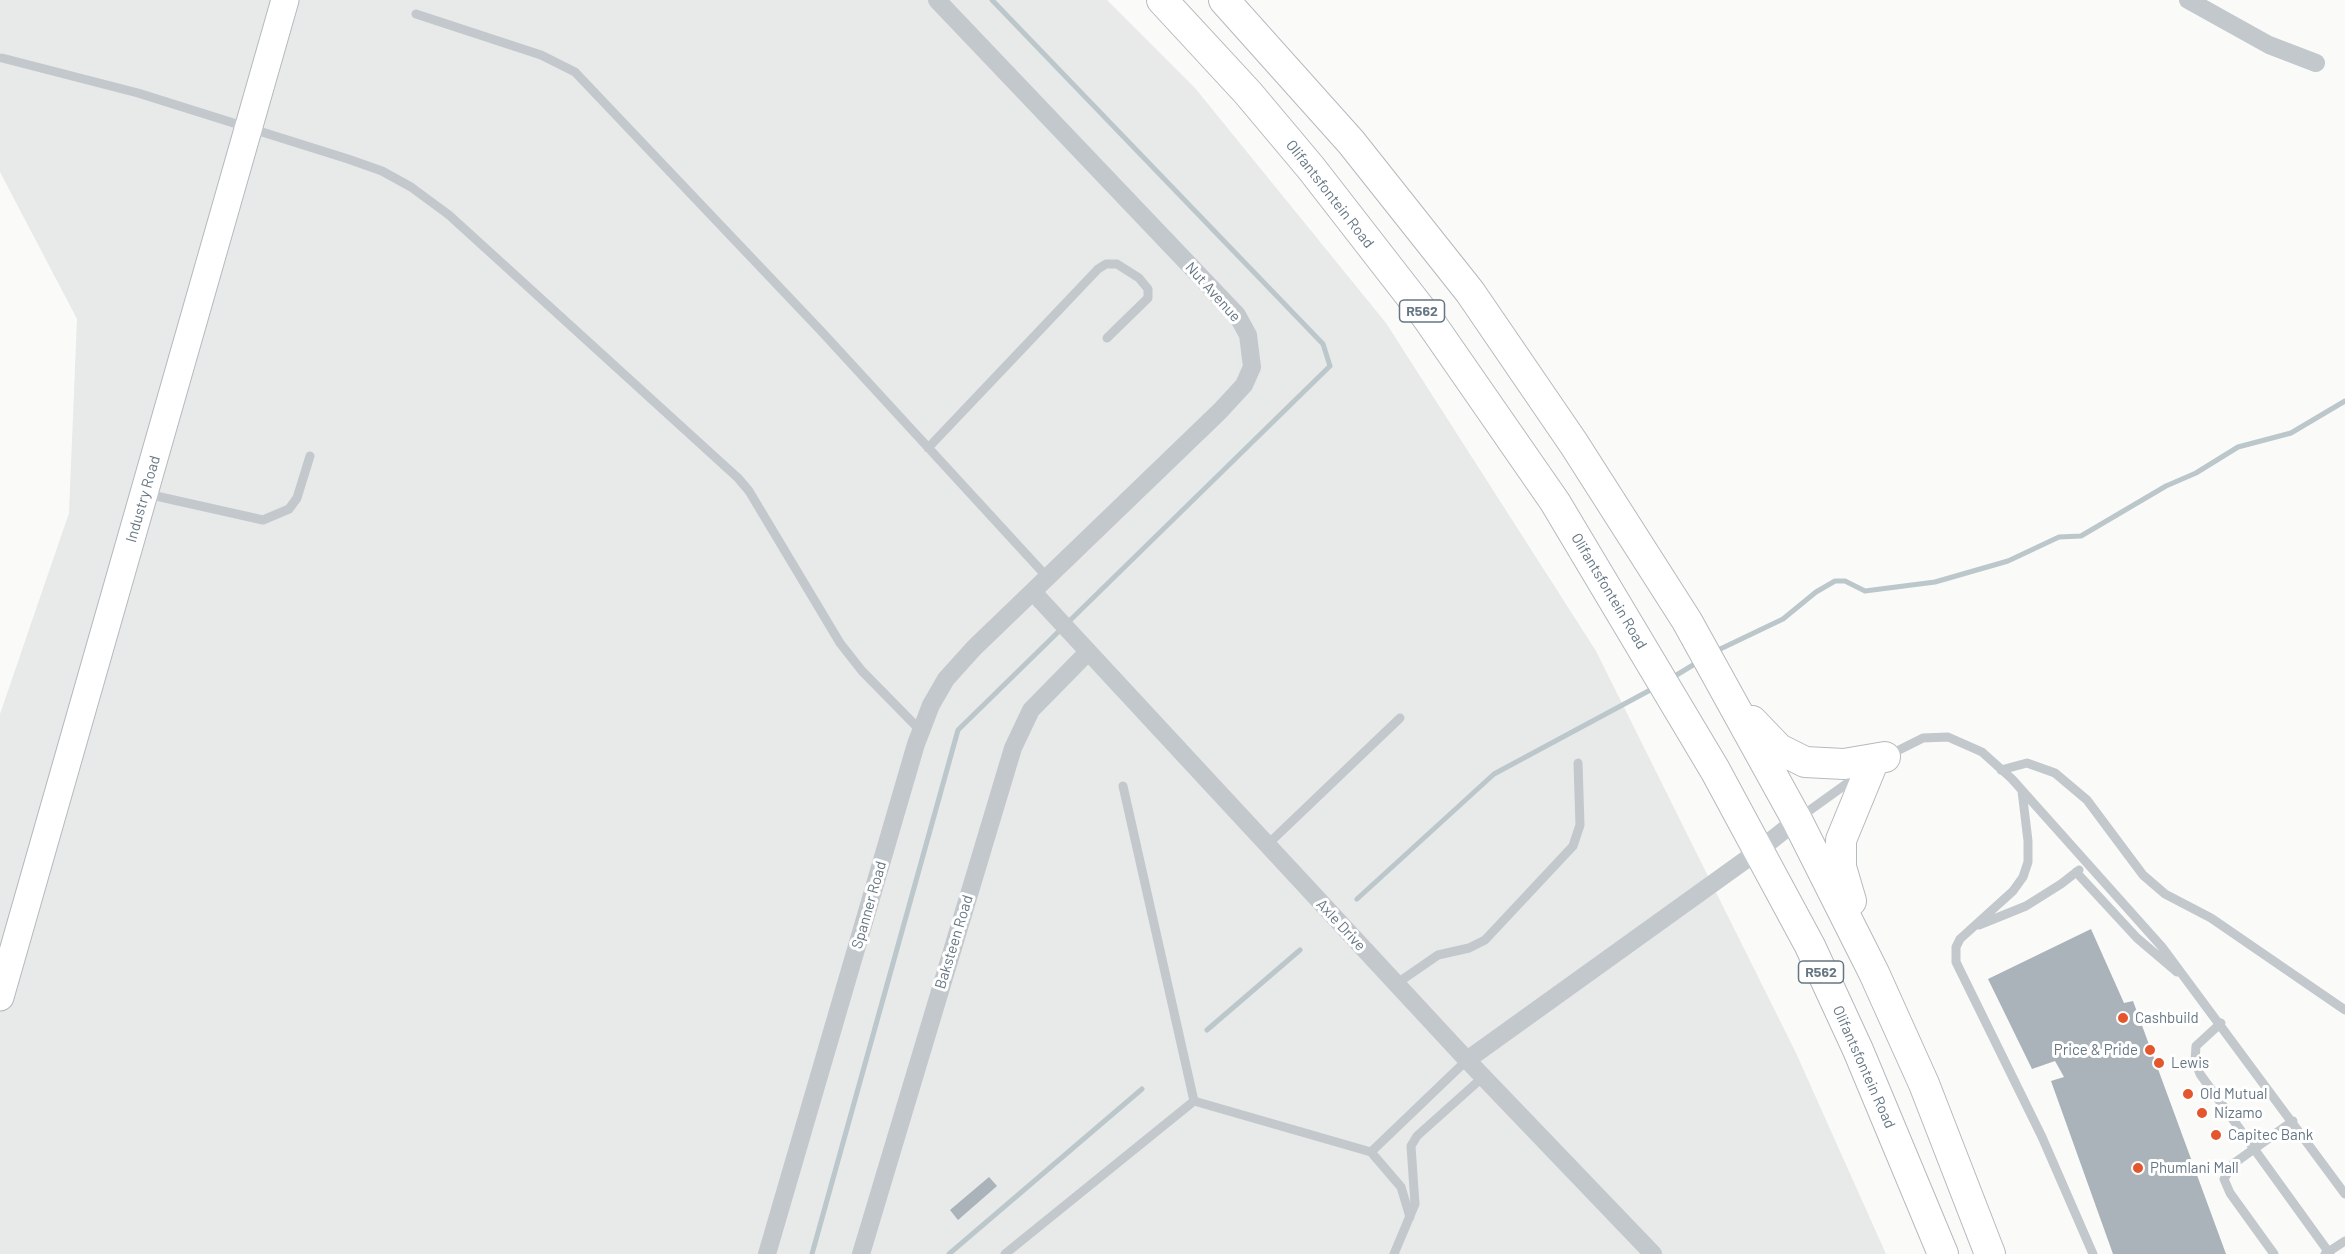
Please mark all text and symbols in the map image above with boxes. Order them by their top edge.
street label: Olifantsfontein Road [1282,136,1378,252]
street label: Nut Avenue [1181,258,1245,326]
road number: R562 [1400,300,1444,322]
street label: Industry Road [122,453,164,545]
street label: Olifantsfontein Road [1567,530,1651,652]
street label: Spanner Road [848,859,890,951]
street label: Baksteen Road [931,893,977,991]
street label: Axle Drive [1313,895,1369,955]
road number: R562 [1798,961,1844,983]
street label: Olifantsfontein Road [1829,1003,1899,1131]
place label: Cashbuild [2135,1009,2199,1027]
marker: Cashbuild [2116,1011,2130,1025]
place label: Price & Pride [2054,1041,2138,1059]
marker: Price & Pride [2143,1043,2157,1057]
place label: Lewis [2171,1054,2209,1072]
marker: Lewis [2152,1056,2166,1070]
place label: Old Mutual [2200,1085,2267,1103]
marker: Old Mutual [2181,1087,2195,1101]
place label: Nizamo [2214,1104,2263,1122]
marker: Nizamo [2195,1106,2209,1120]
place label: Capitec Bank [2228,1126,2313,1144]
marker: Capitec Bank [2209,1128,2223,1142]
place label: Phumlani Mall [2150,1159,2239,1177]
marker: Phumlani Mall [2131,1161,2145,1175]

